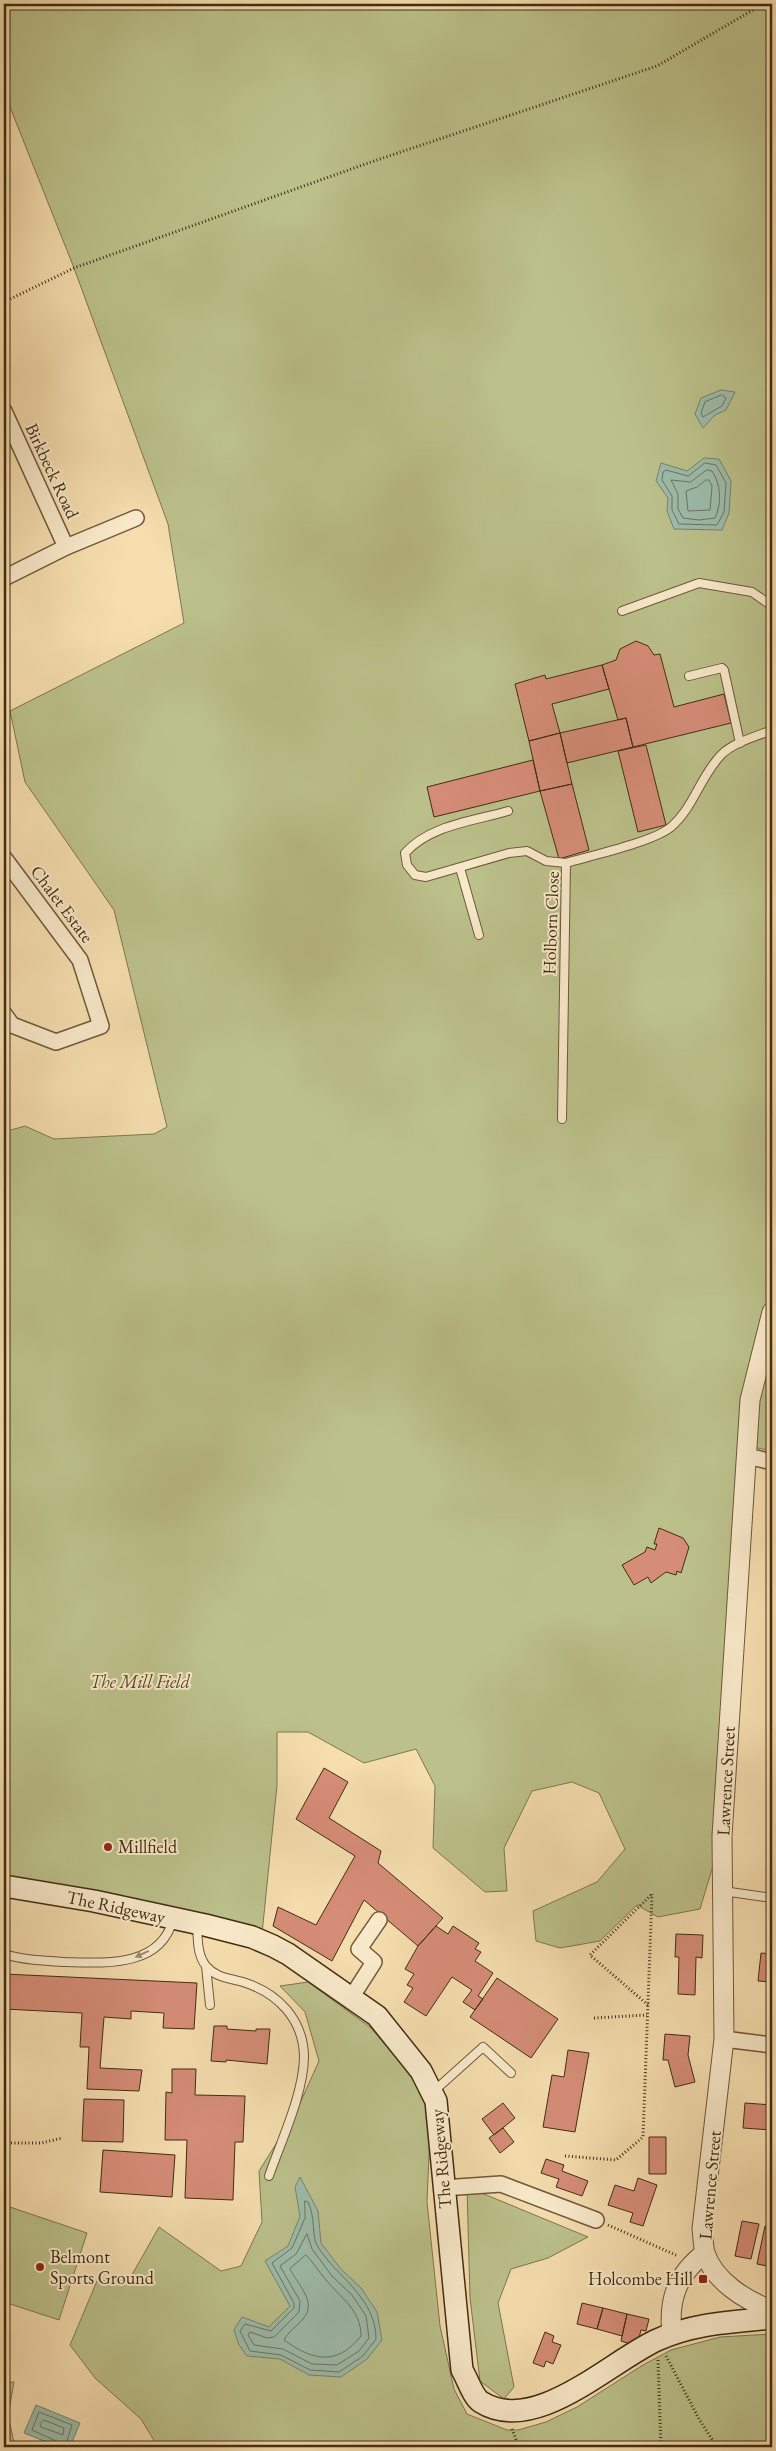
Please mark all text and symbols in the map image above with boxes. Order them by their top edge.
street label: Birkbeck Road [20,419,85,523]
street label: Chalet Estate [26,860,99,947]
street label: Holborn Close [537,871,564,975]
park label: The Mill Field [90,1670,191,1693]
street label: Lawrence Street [711,1725,740,1836]
place label: Millfield [118,1835,178,1858]
marker: Millfield [102,1841,114,1853]
street label: The Ridgeway [65,1885,168,1928]
one-way arrow [135,1950,150,1959]
street label: The Ridgeway [425,2108,456,2210]
street label: Lawrence Street [693,2129,726,2240]
place label: Belmont Sports Ground [50,2245,155,2289]
marker: Belmont Sports Ground [34,2261,46,2273]
place label: Holcombe Hill [588,2267,693,2290]
marker: Holcombe Hill [697,2273,709,2285]

